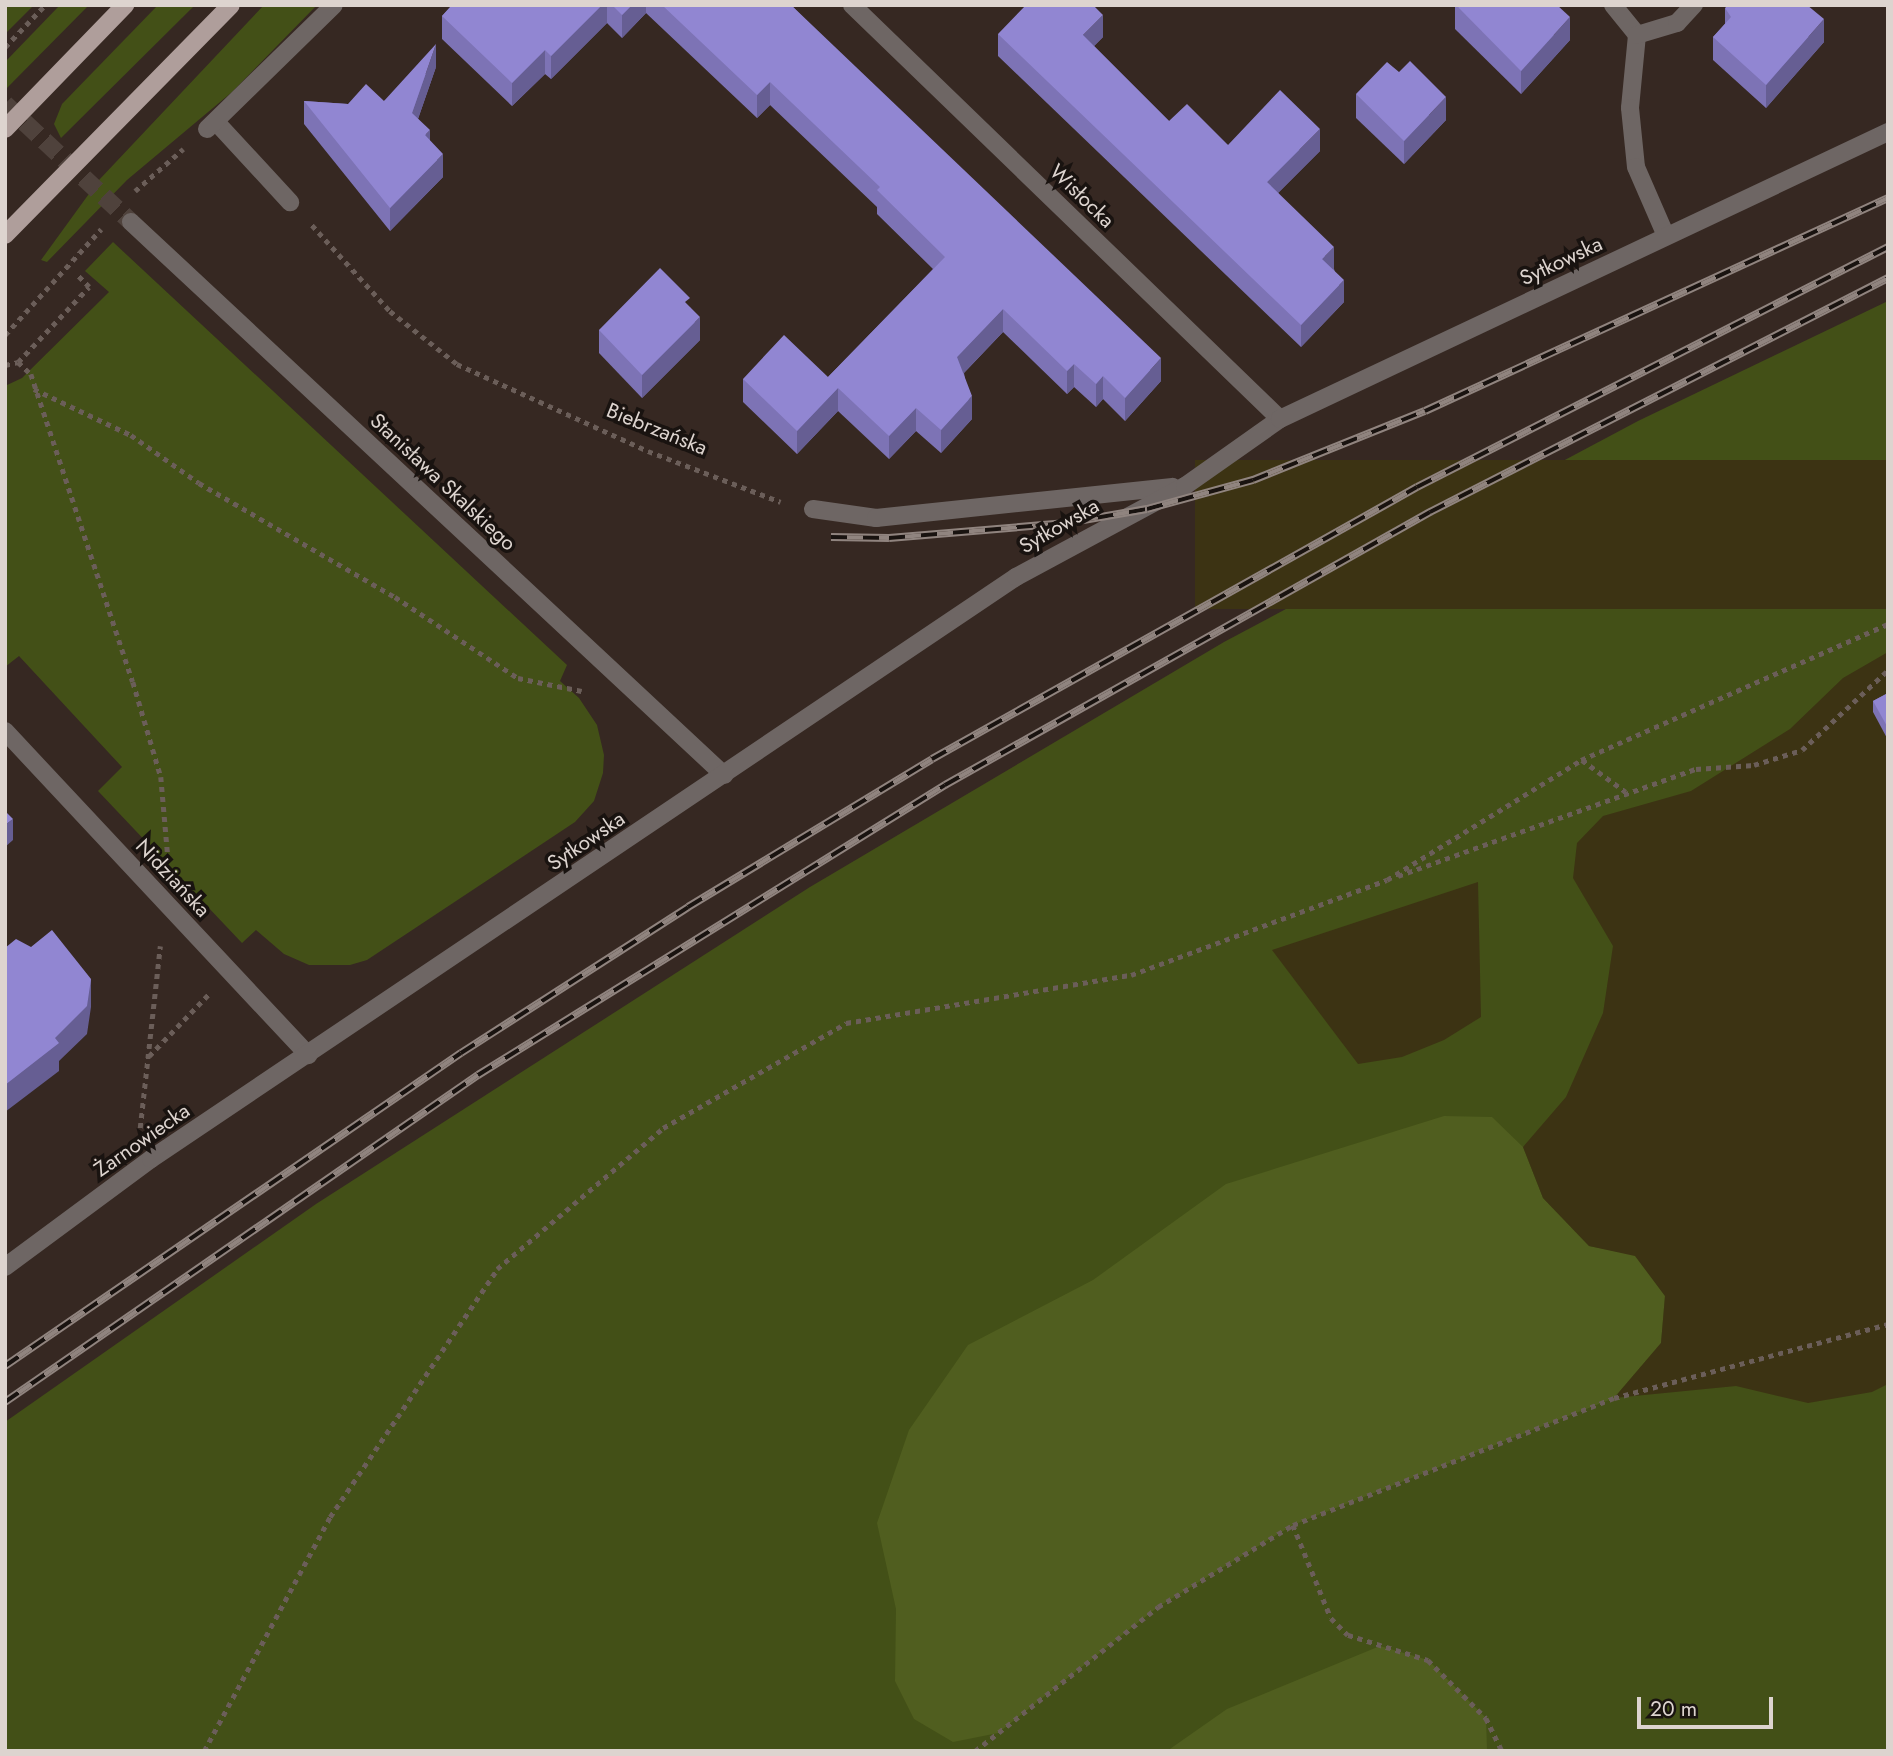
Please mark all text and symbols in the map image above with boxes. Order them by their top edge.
street label: Wisłocka [1044,159,1120,233]
street label: Sytkowska [1516,231,1606,291]
street label: Biebrzańska [603,397,711,461]
street label: Stanisława Skalskiego [365,408,521,556]
street label: Sytkowska [1015,493,1103,559]
street label: Sytkowska [542,806,630,876]
street label: Nidziańska [130,834,216,922]
street label: Żarnowiecka [89,1098,195,1182]
scale bar [1641,1682,1778,1726]
text: 20 m [1650,1694,1697,1724]

